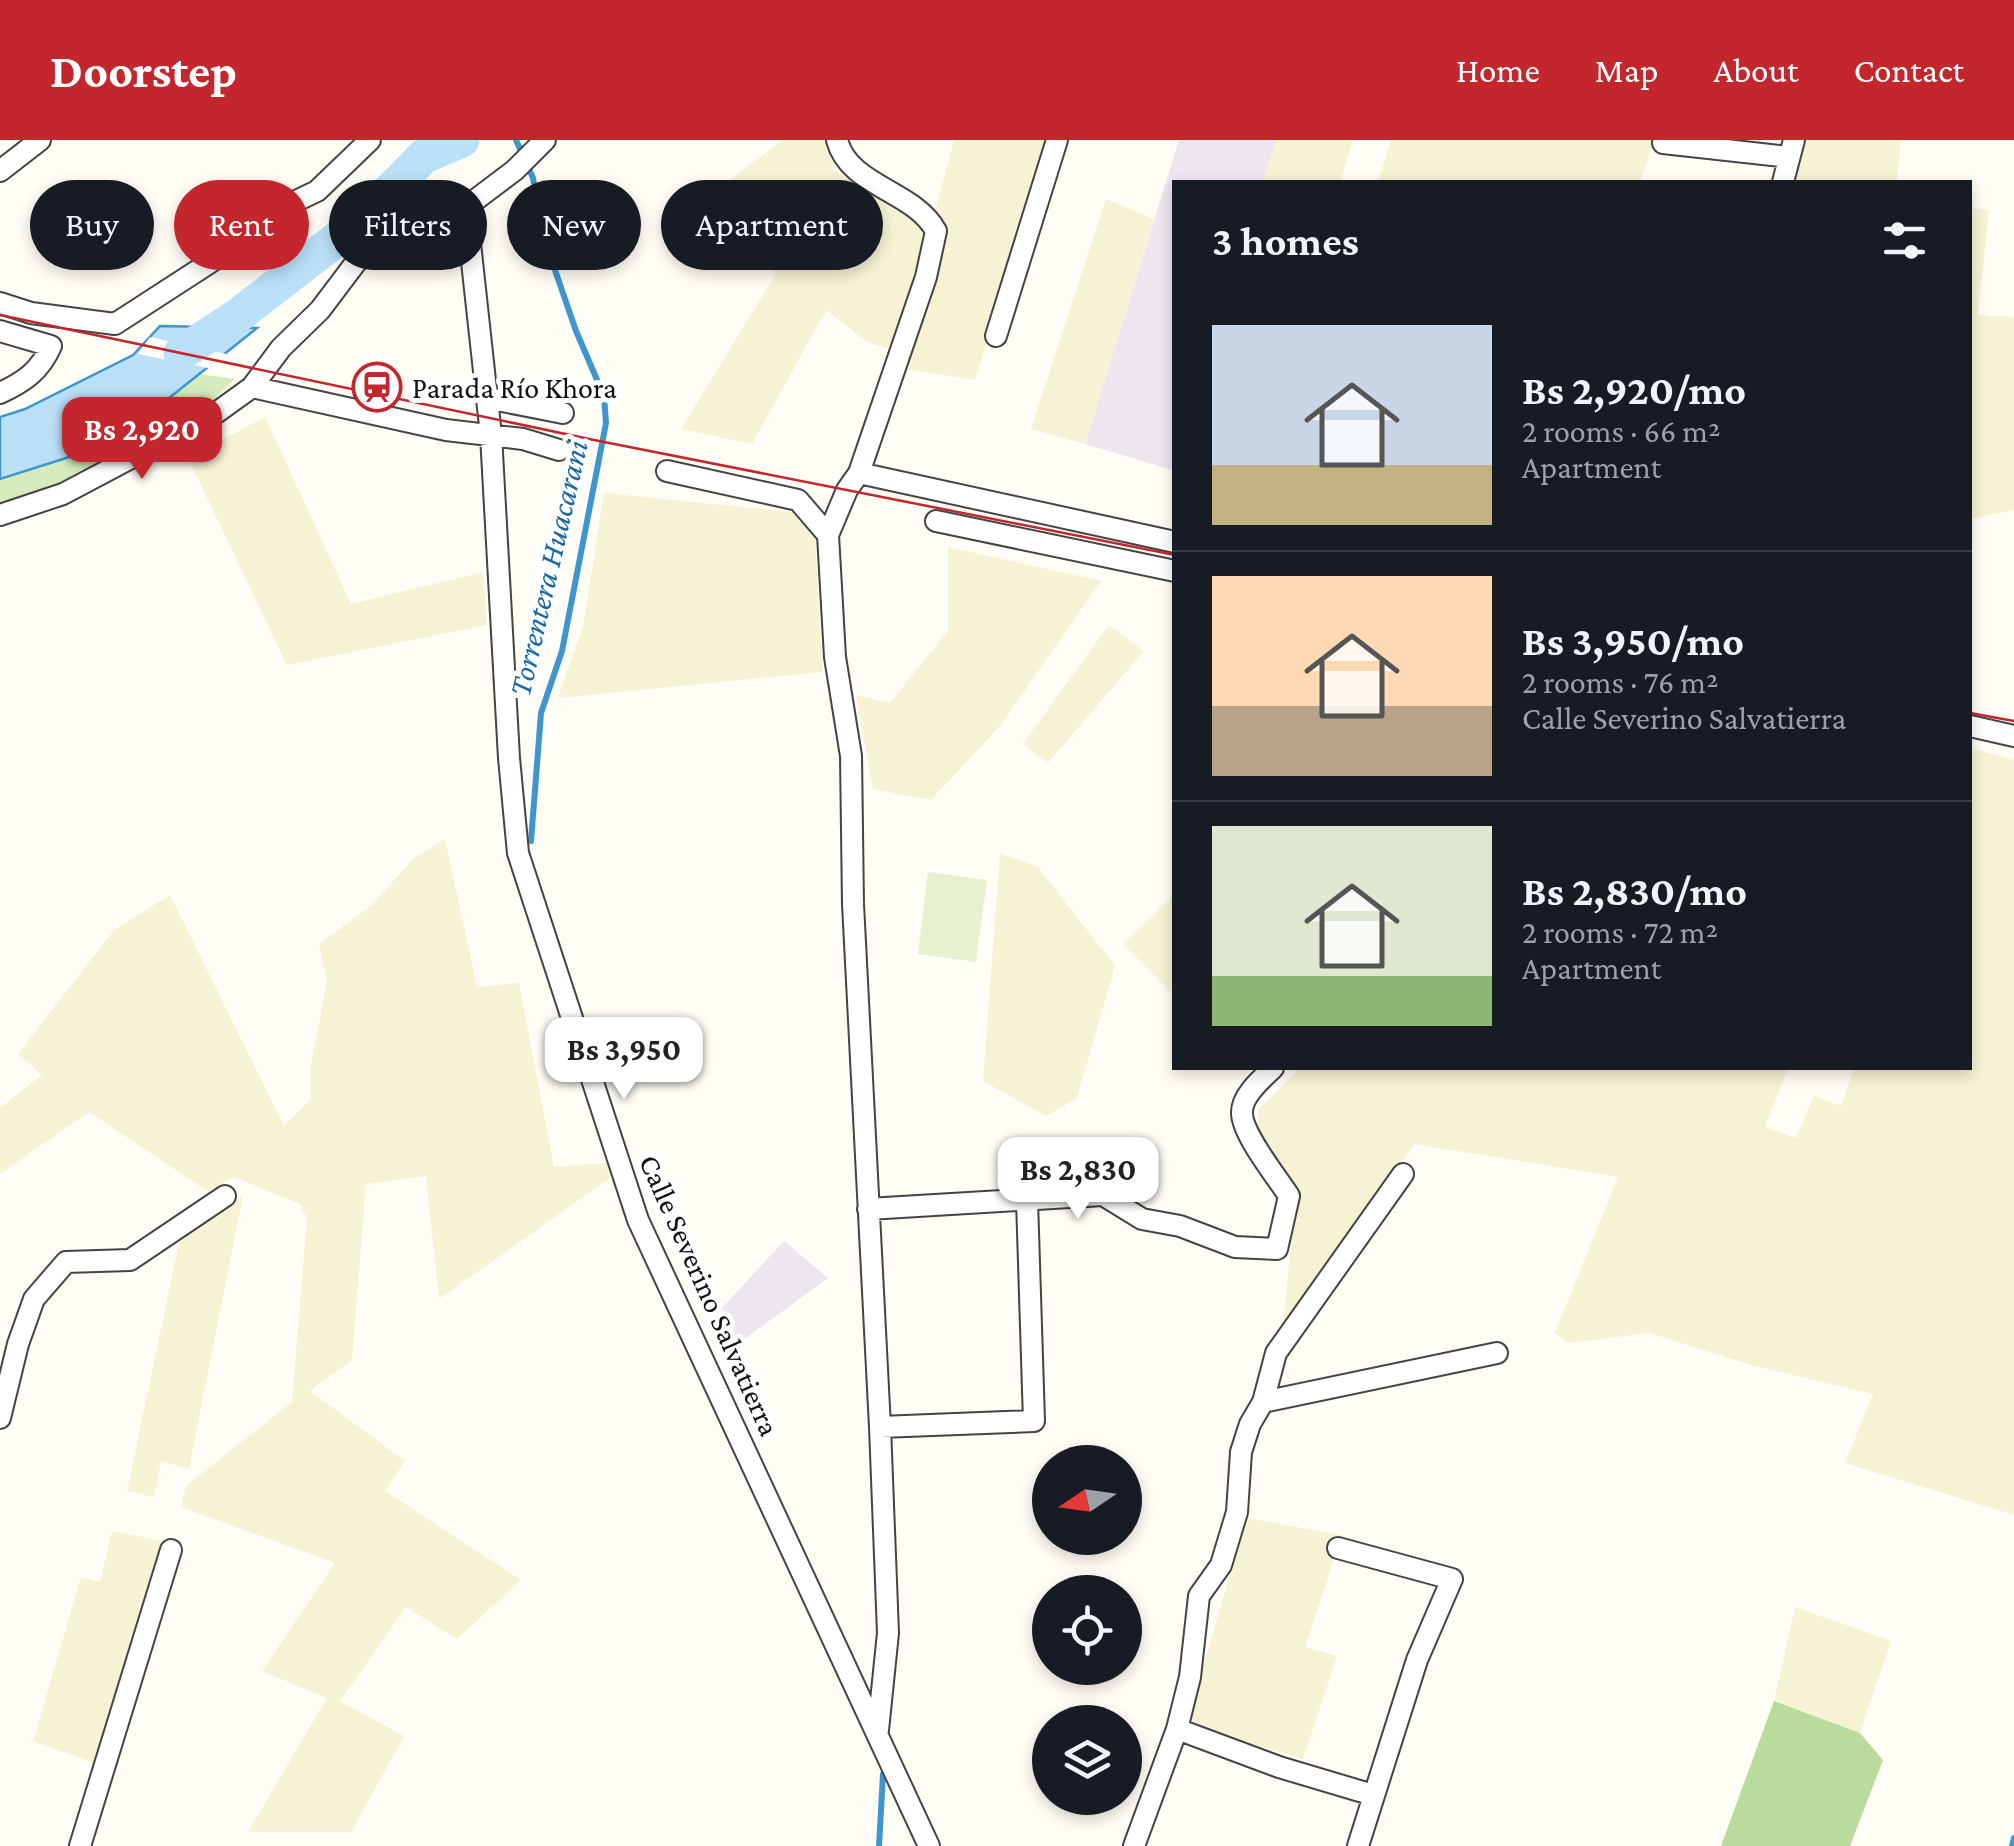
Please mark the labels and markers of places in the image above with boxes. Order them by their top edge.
station icon: Parada Río Khora [351,361,403,413]
place label: Parada Río Khora [412,371,617,404]
pin: Bs 2,920 [39,397,245,482]
pin: Bs 3,950 [521,1017,727,1102]
pin: Bs 2,830 [975,1137,1181,1222]

